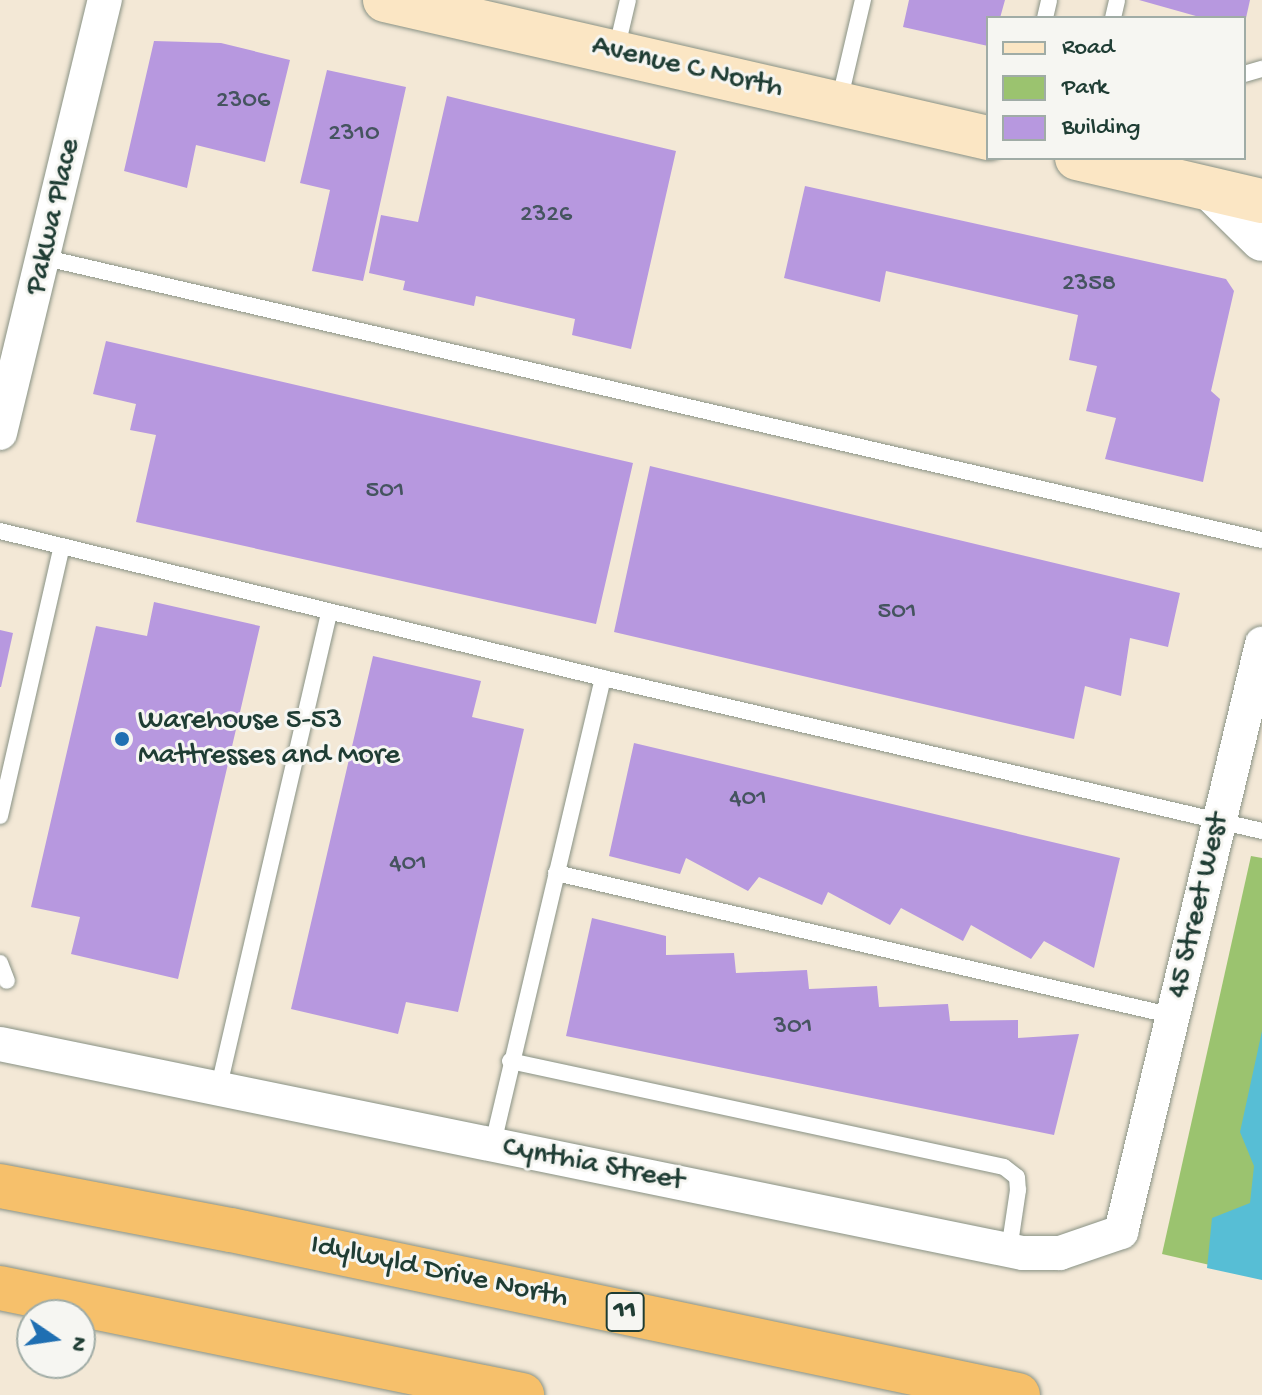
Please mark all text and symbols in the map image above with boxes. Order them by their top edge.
legend [986,16,1246,160]
street label: Avenue C North [588,30,786,108]
text: Road [1062,34,1114,63]
text: Park [1062,74,1108,103]
house number: 2306 [216,86,270,118]
text: Building [1062,114,1140,143]
house number: 2310 [328,119,380,151]
street label: Pakwa Place [20,135,90,299]
house number: 2326 [520,200,572,232]
house number: 2358 [1062,269,1116,301]
house number: 501 [366,476,404,508]
house number: 501 [878,597,916,629]
place label: Warehouse 5-53 Mattresses and More [138,704,400,774]
marker: Warehouse 5-53 Mattresses and More [113,730,131,748]
house number: 401 [729,784,767,816]
street label: 45 Street West [1161,810,1239,1002]
house number: 401 [389,849,427,881]
house number: 301 [774,1012,812,1044]
street label: Cynthia Street [499,1131,687,1201]
street label: Idylwyld Drive North [307,1228,571,1318]
road number: 11 [605,1288,645,1336]
north arrow [16,1299,96,1379]
text: N [63,1334,92,1354]

